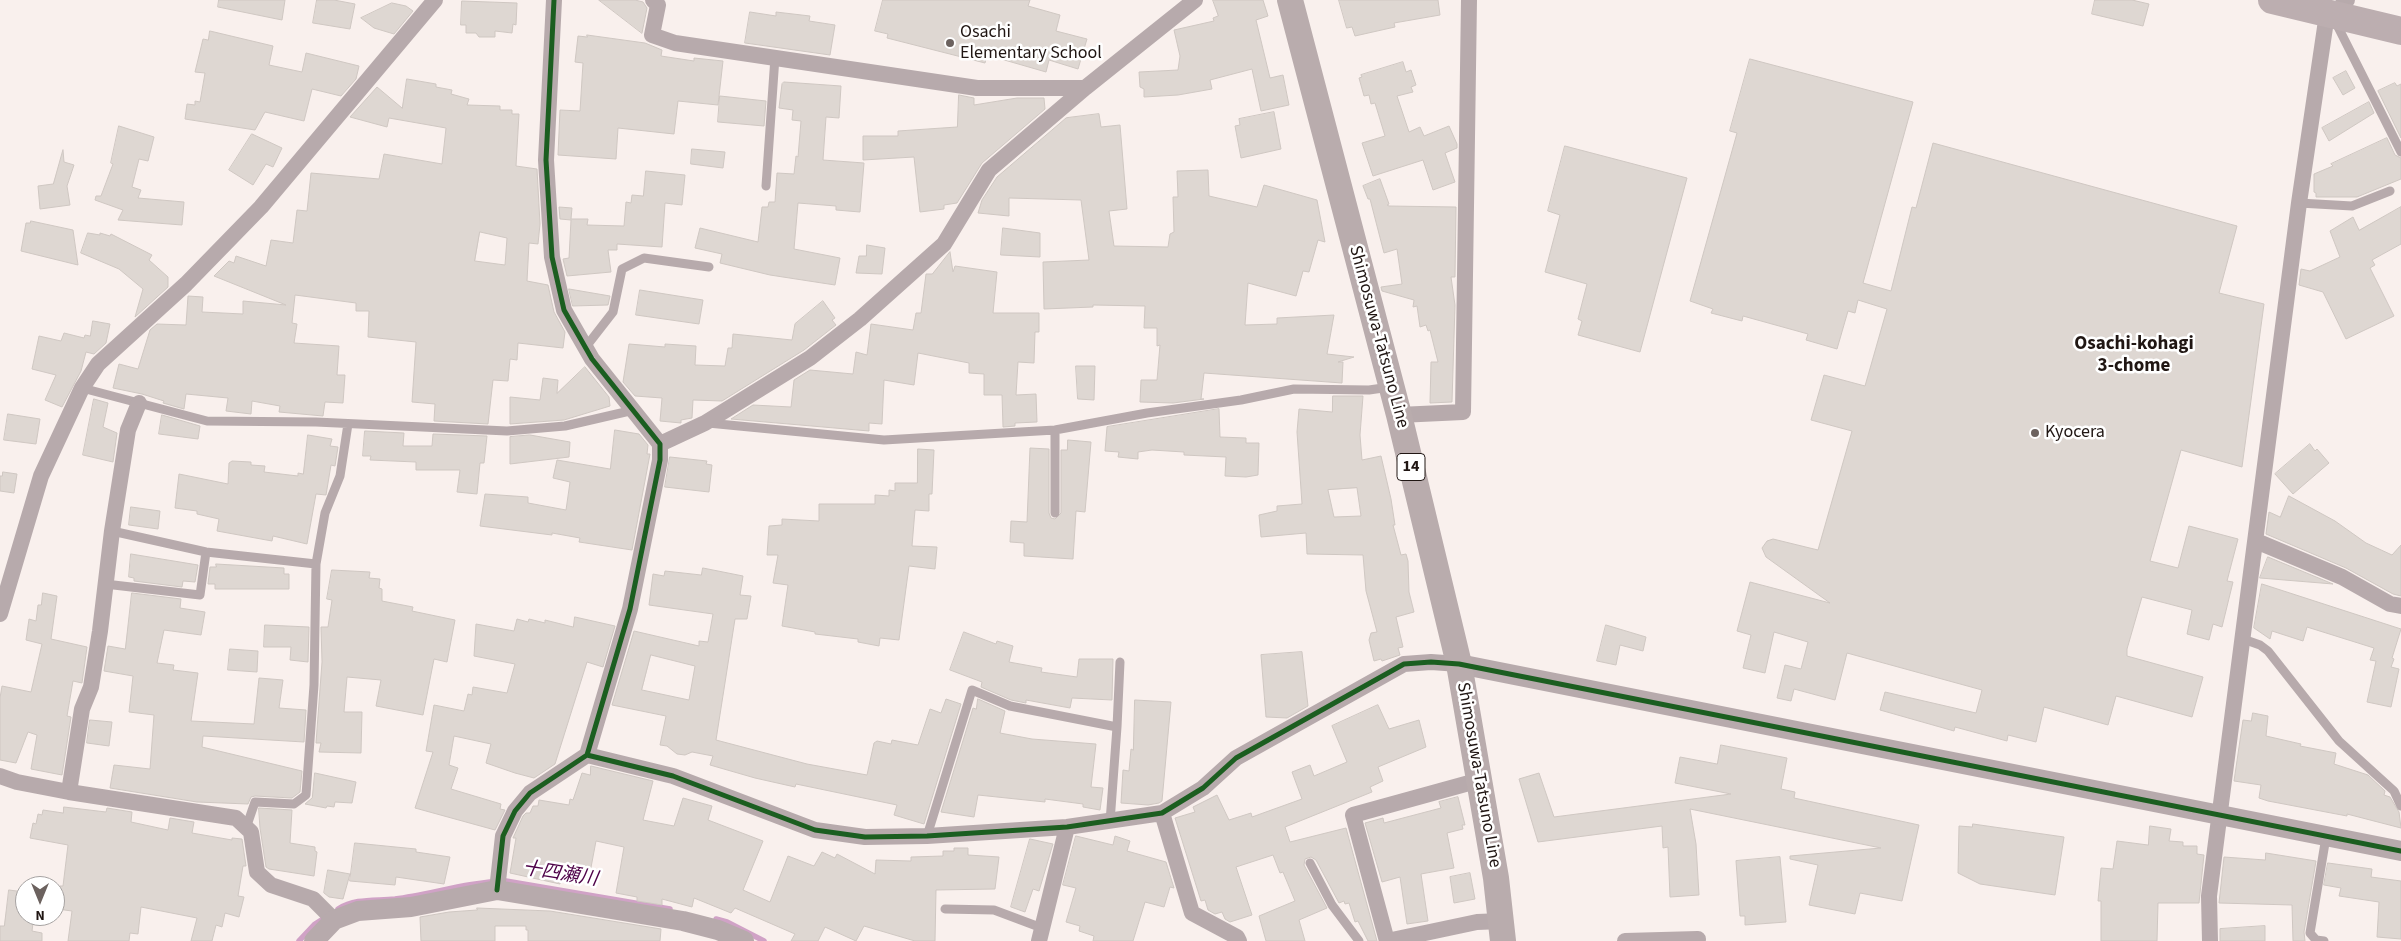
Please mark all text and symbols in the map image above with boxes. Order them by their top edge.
place label: Osachi Elementary School [960,22,1102,64]
marker: Osachi Elementary School [944,37,956,49]
street label: Shimosuwa-Tatsuno Line [1343,243,1413,431]
district label: Osachi-kohagi 3-chome [2074,334,2194,378]
place label: Kyocera [2045,422,2105,444]
marker: Kyocera [2029,427,2041,439]
road number: 14 [1397,454,1425,481]
street label: Shimosuwa-Tatsuno Line [1451,681,1505,869]
water label: 十四瀬川 [521,858,599,892]
north arrow [15,876,65,926]
text: N [35,905,45,925]

